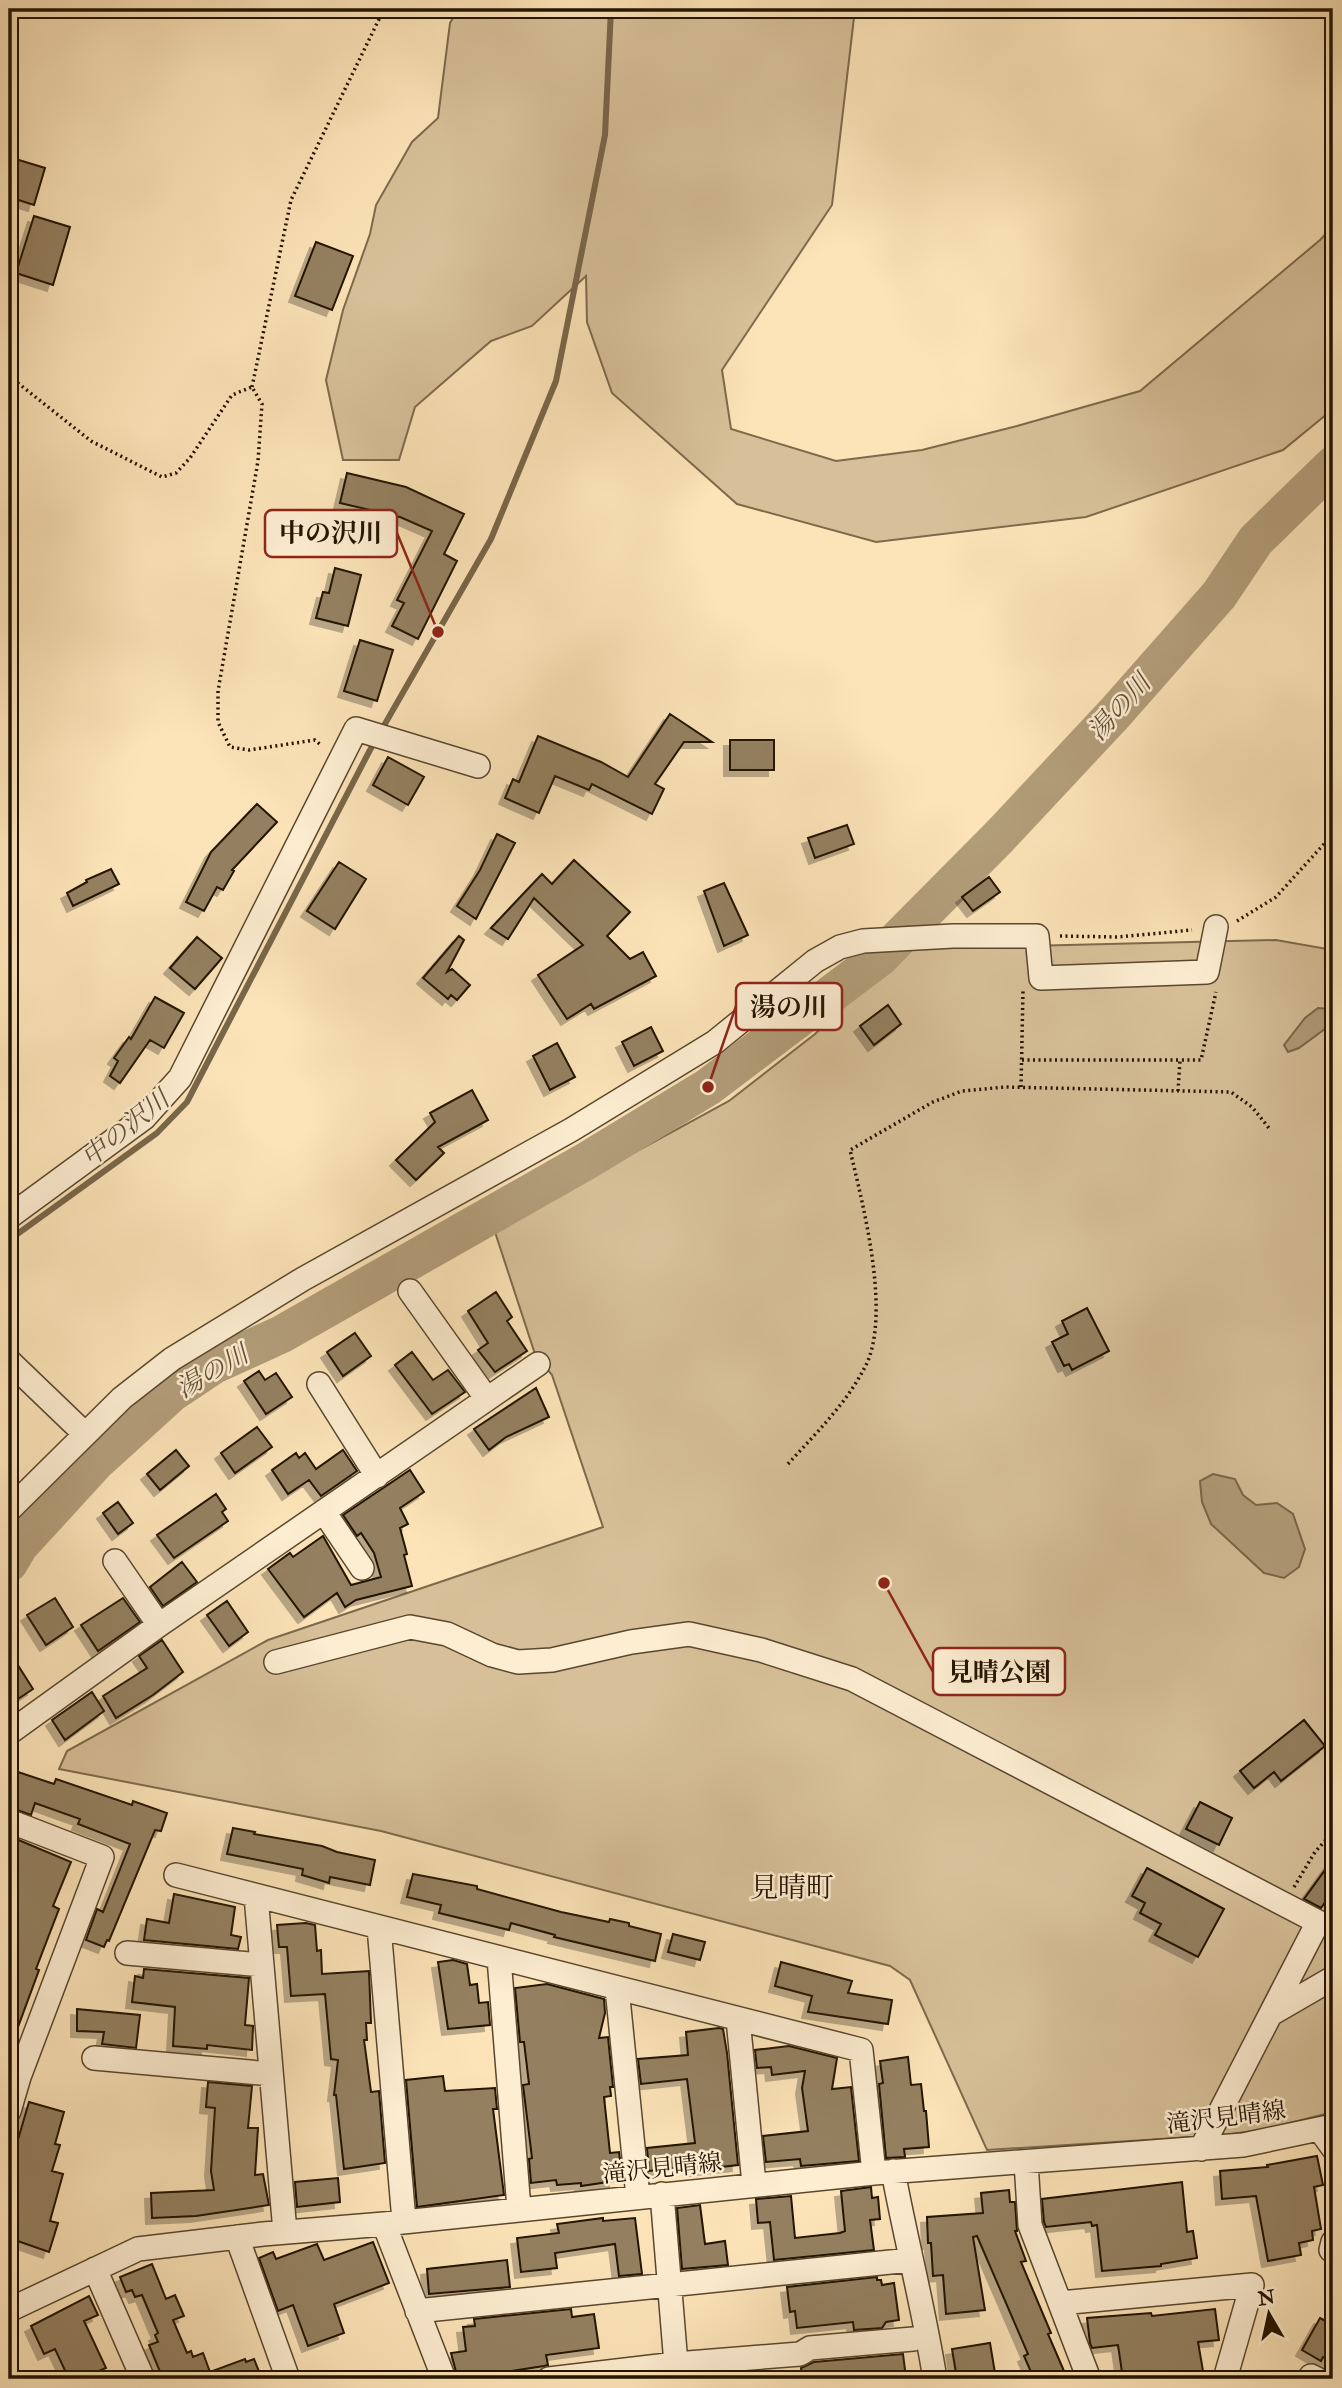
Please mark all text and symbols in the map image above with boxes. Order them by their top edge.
callout: 中の沢川 [265,510,397,557]
text: 中の沢川 [279,518,383,550]
water label: 湯の川 [1082,666,1160,747]
callout: 湯の川 [736,983,842,1030]
text: 湯の川 [750,992,828,1024]
water label: 中の沢川 [75,1082,178,1174]
water label: 湯の川 [171,1337,257,1405]
callout: 見晴公園 [933,1648,1065,1695]
text: 見晴公園 [947,1657,1051,1689]
district label: 見晴町 [750,1871,834,1906]
street label: 滝沢見晴線 [1165,2095,1288,2140]
street label: 滝沢見晴線 [601,2147,723,2190]
north arrow [1234,2280,1304,2350]
text: N [1255,2285,1278,2312]

